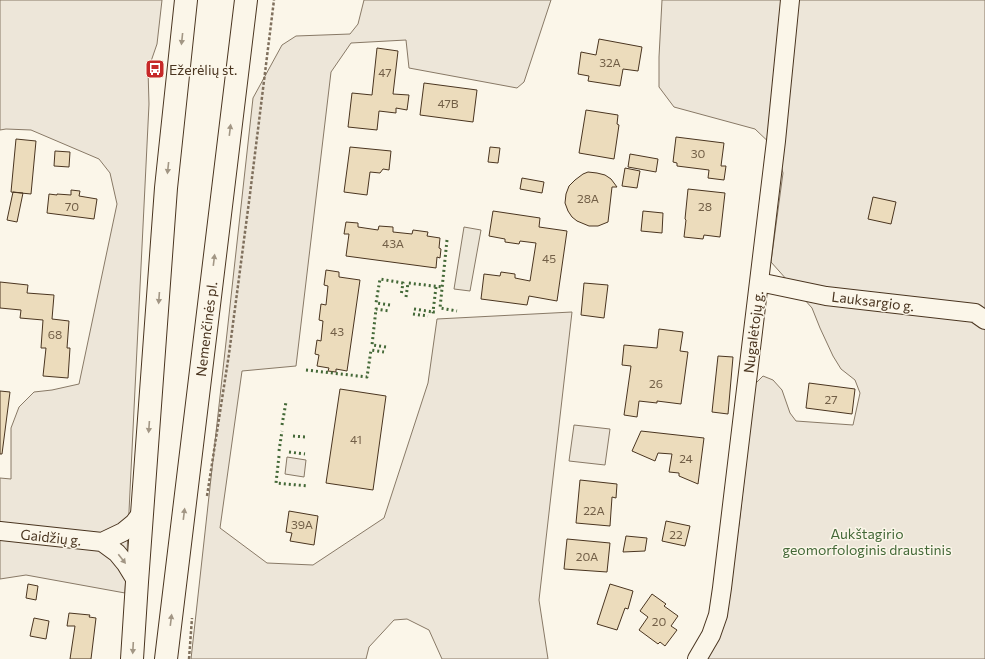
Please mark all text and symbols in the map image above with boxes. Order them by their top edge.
one-way arrow [178,33,185,45]
house number: 32A [599,55,621,69]
bus stop icon: Ežerėlių st. [144,58,166,80]
place label: Ežerėlių st. [169,61,237,78]
house number: 47 [378,65,392,79]
house number: 47B [437,96,459,110]
one-way arrow [227,124,233,137]
house number: 30 [691,146,706,160]
one-way arrow [165,162,172,174]
house number: 28A [577,191,599,205]
house number: 70 [65,199,79,213]
house number: 28 [698,199,712,213]
house number: 43A [382,236,404,250]
house number: 45 [542,251,556,265]
one-way arrow [211,253,218,266]
street label: Nemenčinės pl. [192,280,220,378]
street label: Lauksargio g. [831,287,915,315]
street label: Nugalėtojų g. [740,290,766,374]
one-way arrow [155,292,162,304]
house number: 43 [330,324,344,338]
house number: 68 [48,327,62,341]
house number: 26 [649,376,663,390]
house number: 27 [825,392,837,406]
one-way arrow [146,421,153,433]
house number: 41 [350,432,362,446]
house number: 24 [679,451,693,465]
house number: 22A [583,503,605,517]
one-way arrow [181,508,187,520]
house number: 39A [291,517,313,531]
street label: Gaidžių g. [20,525,82,549]
park label: Aukštagirio geomorfologinis draustinis [782,525,952,558]
house number: 22 [669,527,683,541]
house number: 20A [576,549,598,563]
one-way arrow [118,554,127,565]
one-way arrow [168,614,174,626]
house number: 20 [652,614,666,628]
one-way arrow [130,642,137,654]

